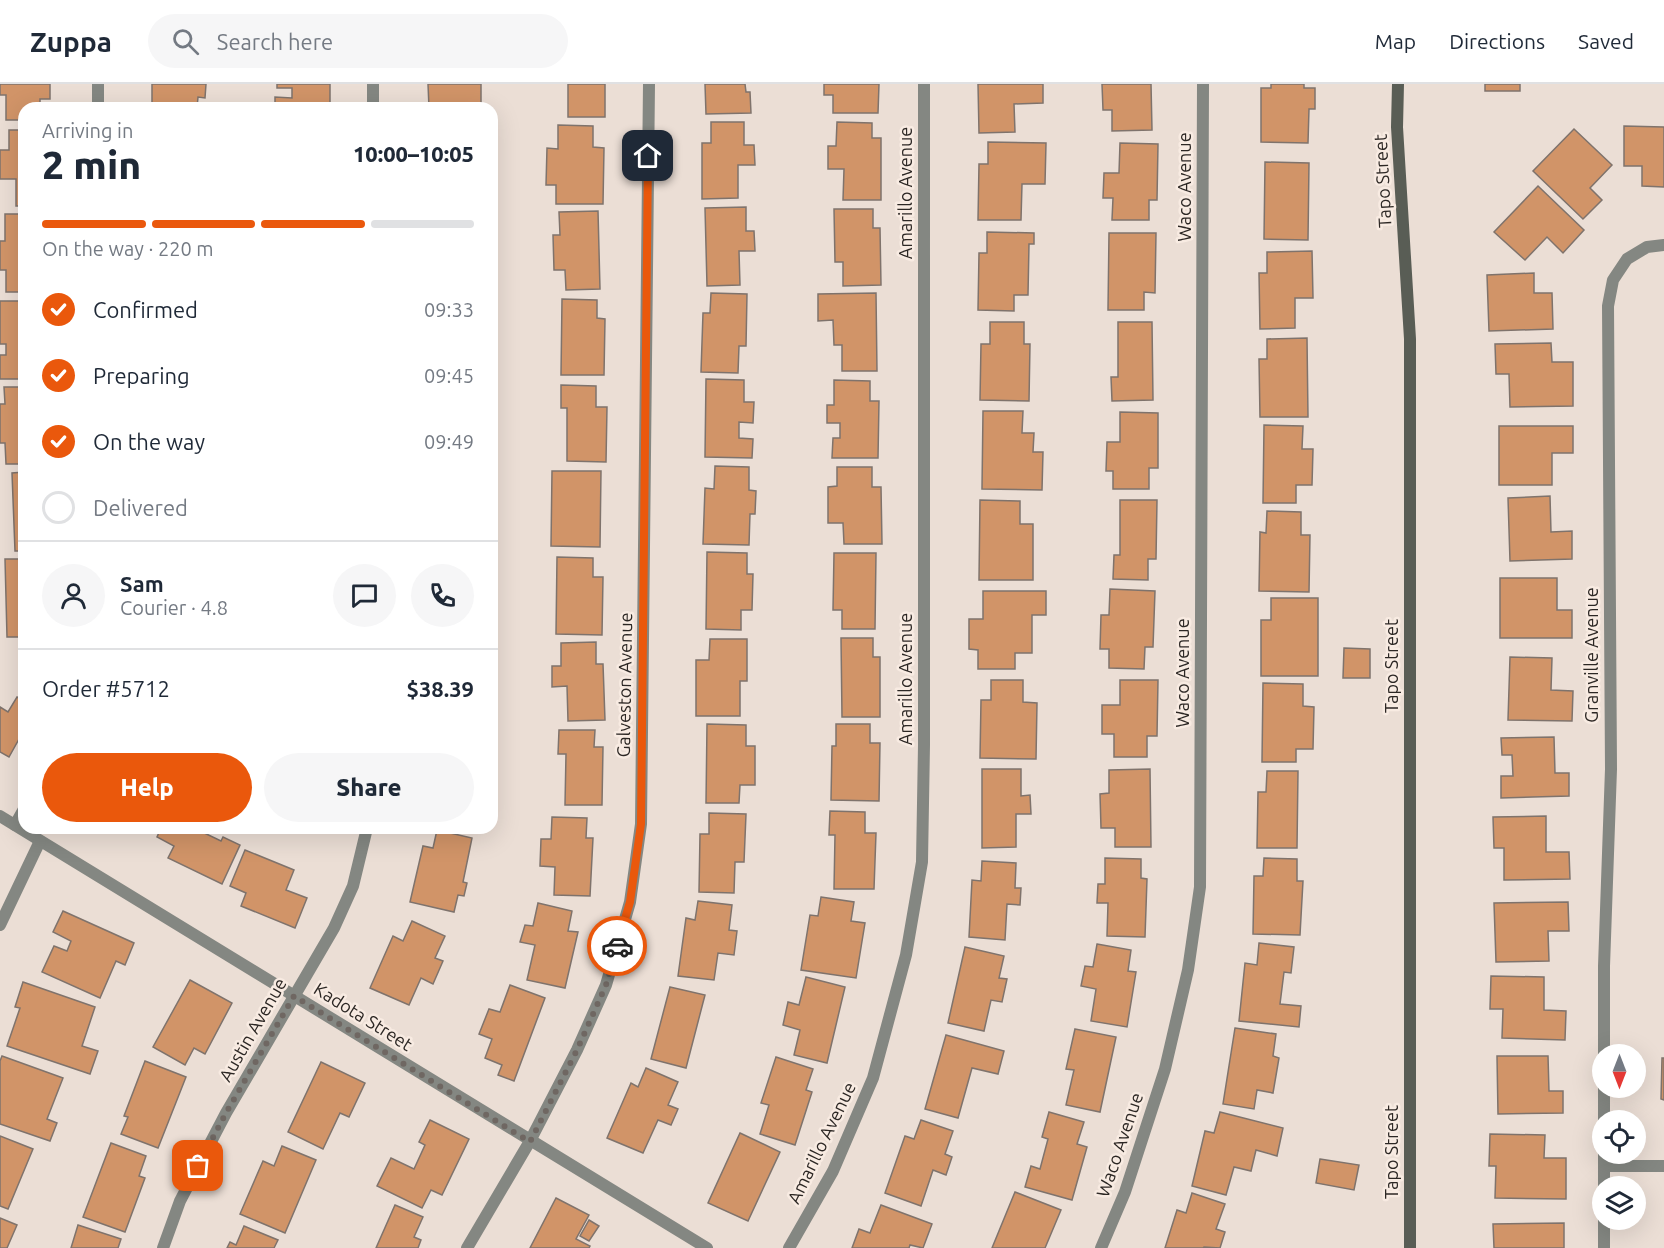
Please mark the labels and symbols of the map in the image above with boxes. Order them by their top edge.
street label: Amarillo Avenue [895,127,915,259]
pin [622,130,673,181]
street label: Waco Avenue [1174,132,1194,242]
street label: Tapo Street [1370,134,1394,229]
street label: Granville Avenue [1581,587,1601,723]
street label: Galveston Avenue [613,612,635,758]
street label: Amarillo Avenue [895,613,915,745]
street label: Waco Avenue [1172,618,1192,728]
street label: Tapo Street [1381,619,1401,713]
courier [587,916,647,976]
street label: Austin Avenue [214,974,290,1085]
street label: Kadota Street [311,978,416,1054]
north arrow [1592,1044,1646,1098]
street label: Amarillo Avenue [783,1079,859,1206]
street label: Waco Avenue [1092,1090,1146,1200]
street label: Tapo Street [1381,1105,1401,1199]
pin [172,1140,223,1191]

